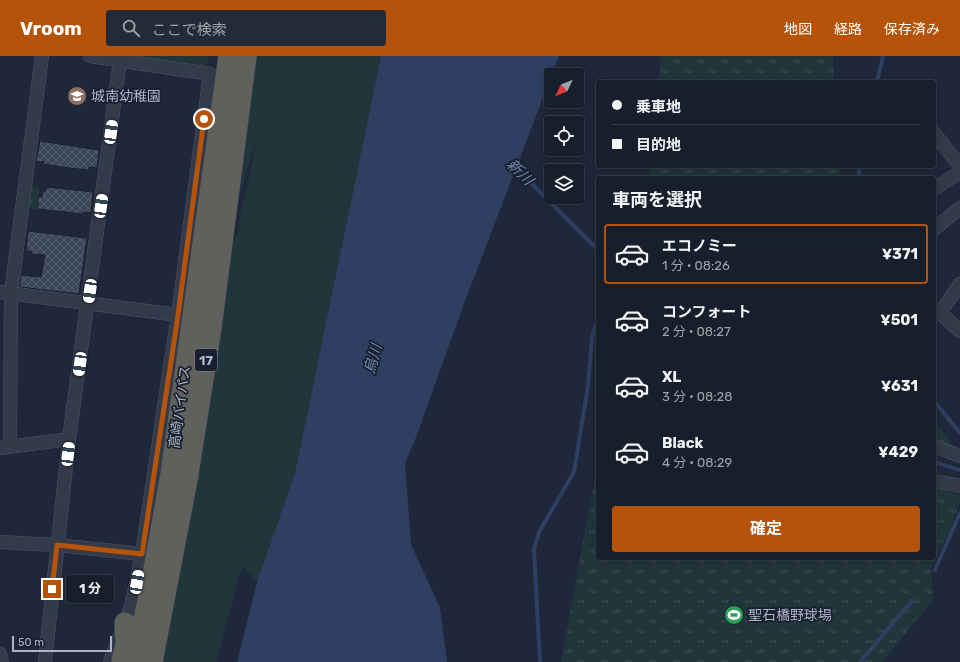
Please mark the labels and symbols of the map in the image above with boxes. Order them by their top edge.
north arrow [544,68,584,108]
school or university icon: 城南幼稚園 [66,85,88,107]
place label: 城南幼稚園 [91,88,161,105]
route start [195,110,213,128]
car [103,119,119,145]
water label: 新川 [503,155,538,190]
car [93,193,109,219]
car [82,278,98,304]
water label: 烏川 [360,340,386,376]
road number: 17 [195,349,217,371]
car [72,351,88,377]
street label: 高崎バイパス [166,364,194,450]
car [61,441,75,467]
car [129,569,145,595]
callout: 1 分 [66,575,114,603]
route end [43,580,61,598]
sports icon: 聖石橋野球場 [723,604,745,626]
place label: 聖石橋野球場 [748,607,832,624]
scale bar [12,634,112,653]

